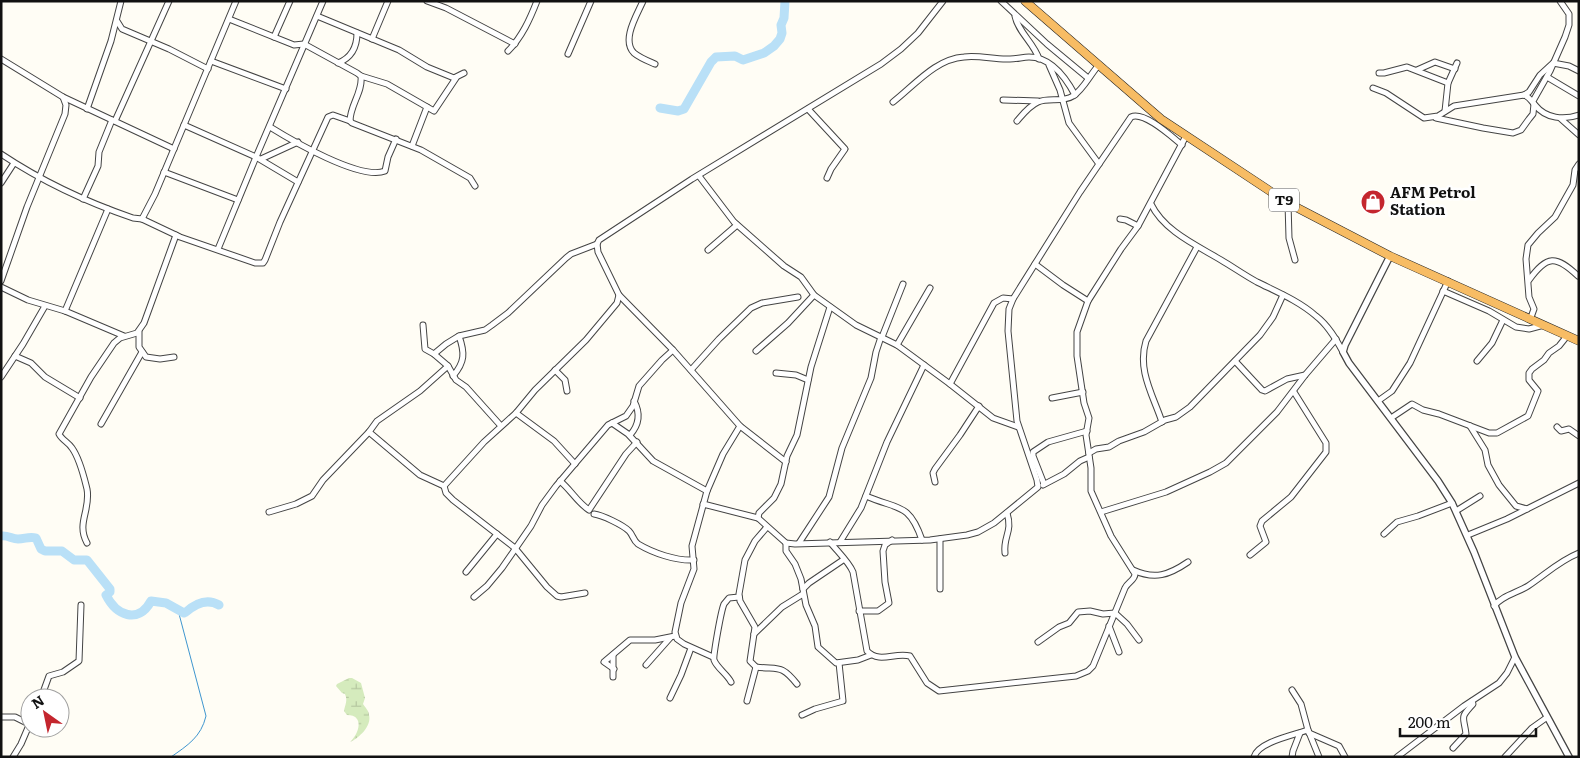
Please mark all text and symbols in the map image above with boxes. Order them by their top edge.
place label: AFM Petrol Station [1390,180,1476,220]
road number: T9 [1269,188,1299,212]
shop icon: AFM Petrol Station [1360,189,1386,215]
north arrow [20,688,70,738]
text: N [27,690,48,713]
scale bar [1400,706,1536,738]
text: 200 m [1408,710,1451,733]

